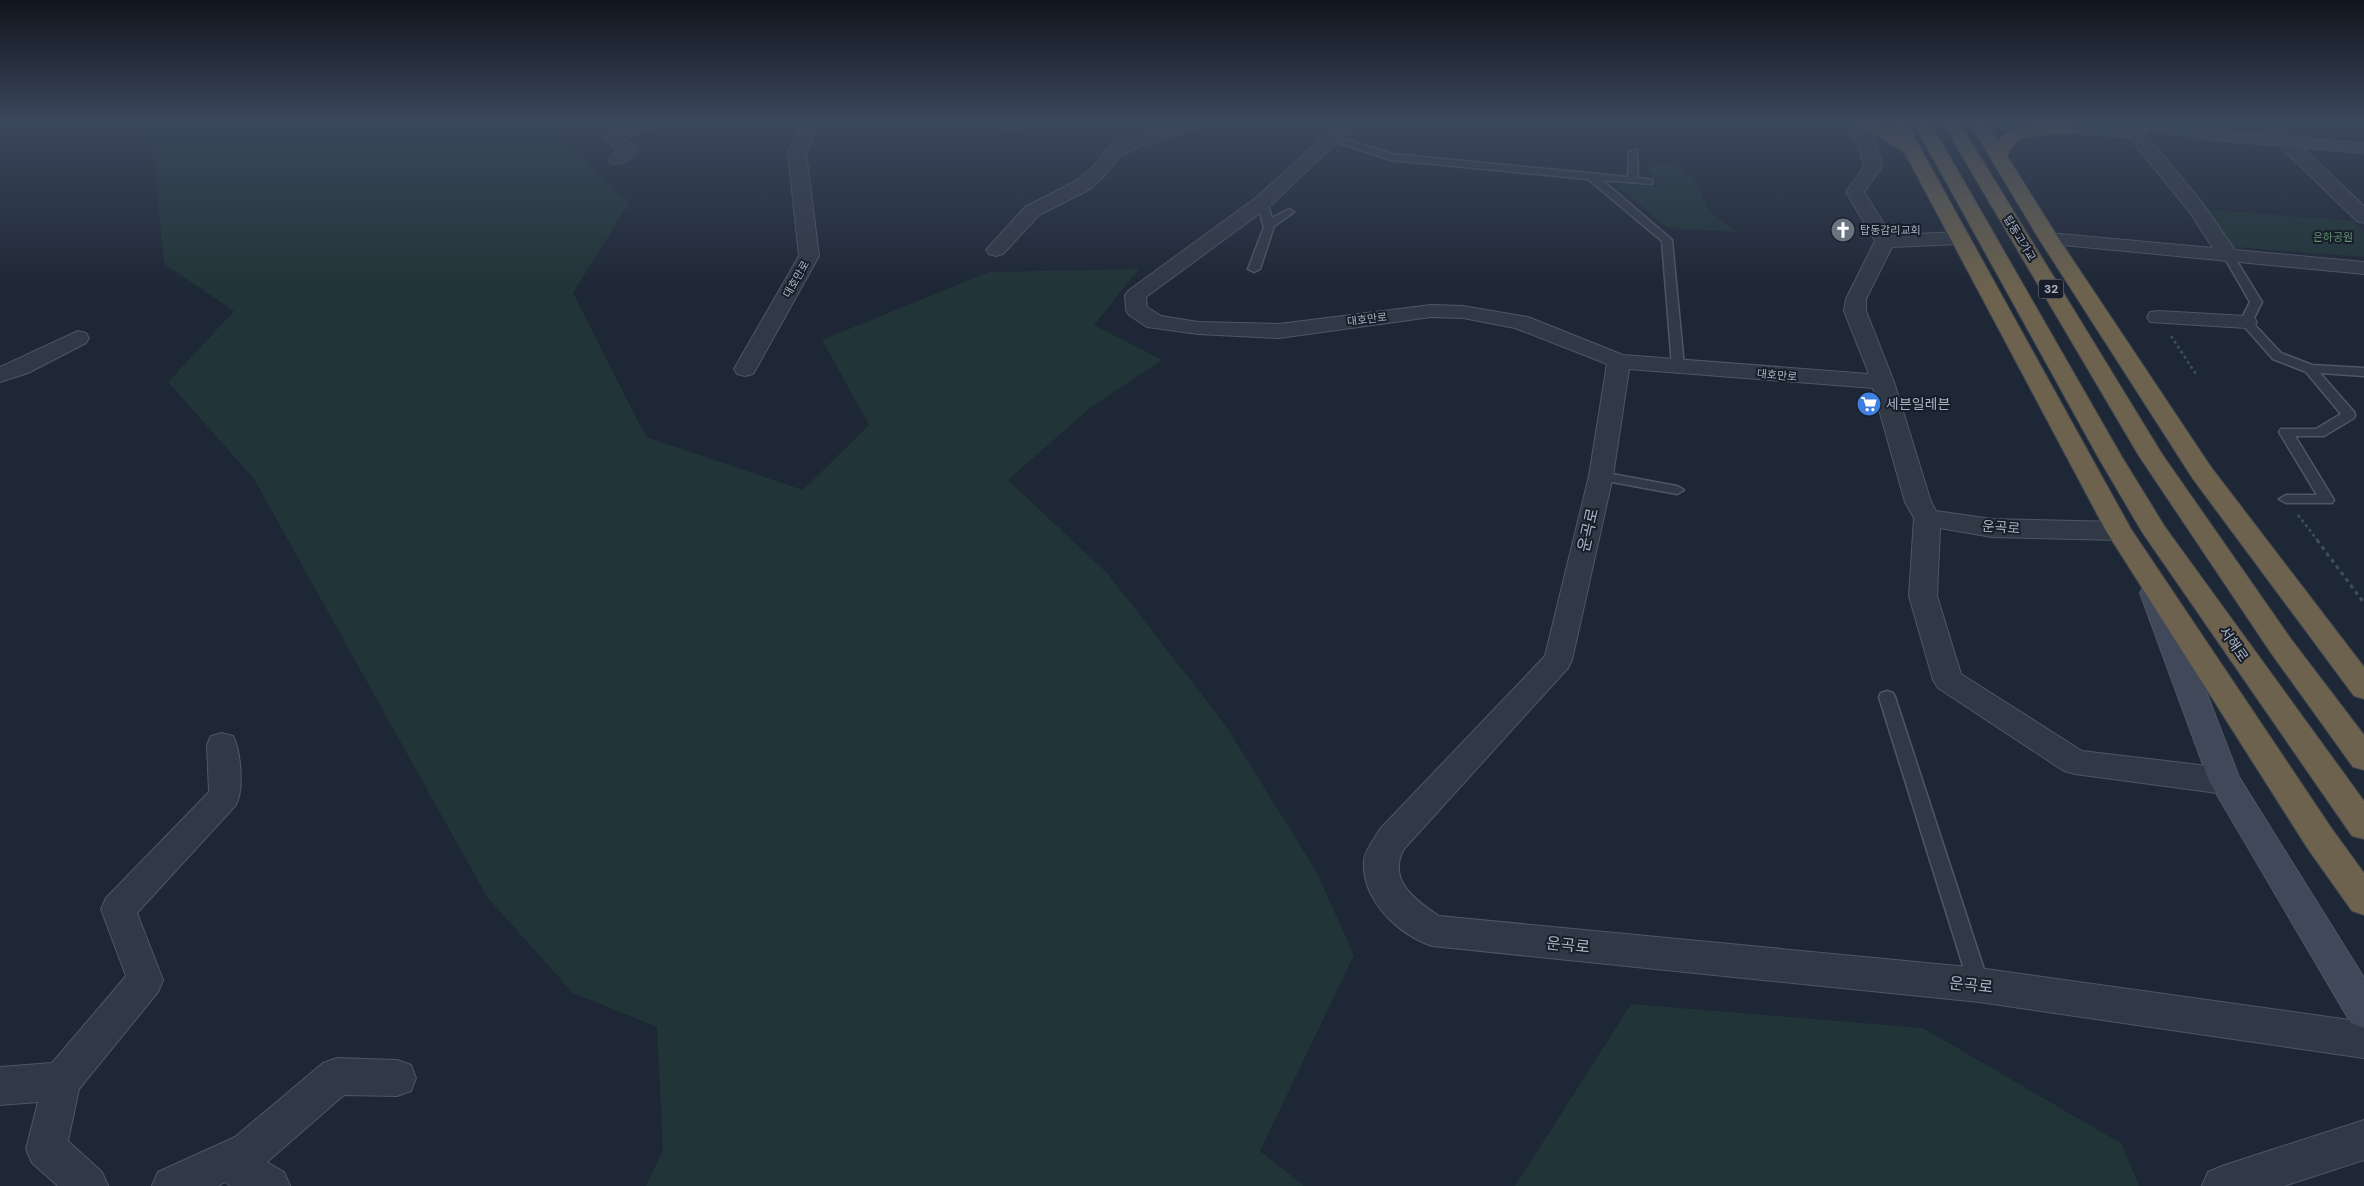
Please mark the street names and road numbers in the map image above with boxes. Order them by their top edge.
street label: 탑동고가교 [2001,213,2039,263]
street label: 대호만로 [780,258,812,300]
road number: 32 [2038,280,2064,298]
street label: 대호만로 [1346,310,1388,328]
street label: 대호만로 [1756,366,1798,384]
street label: 운곡로 [1573,506,1603,554]
street label: 운곡로 [1981,517,2021,537]
street label: 서해로 [2216,623,2253,665]
street label: 운곡로 [1545,932,1591,958]
street label: 운곡로 [1948,972,1994,998]

